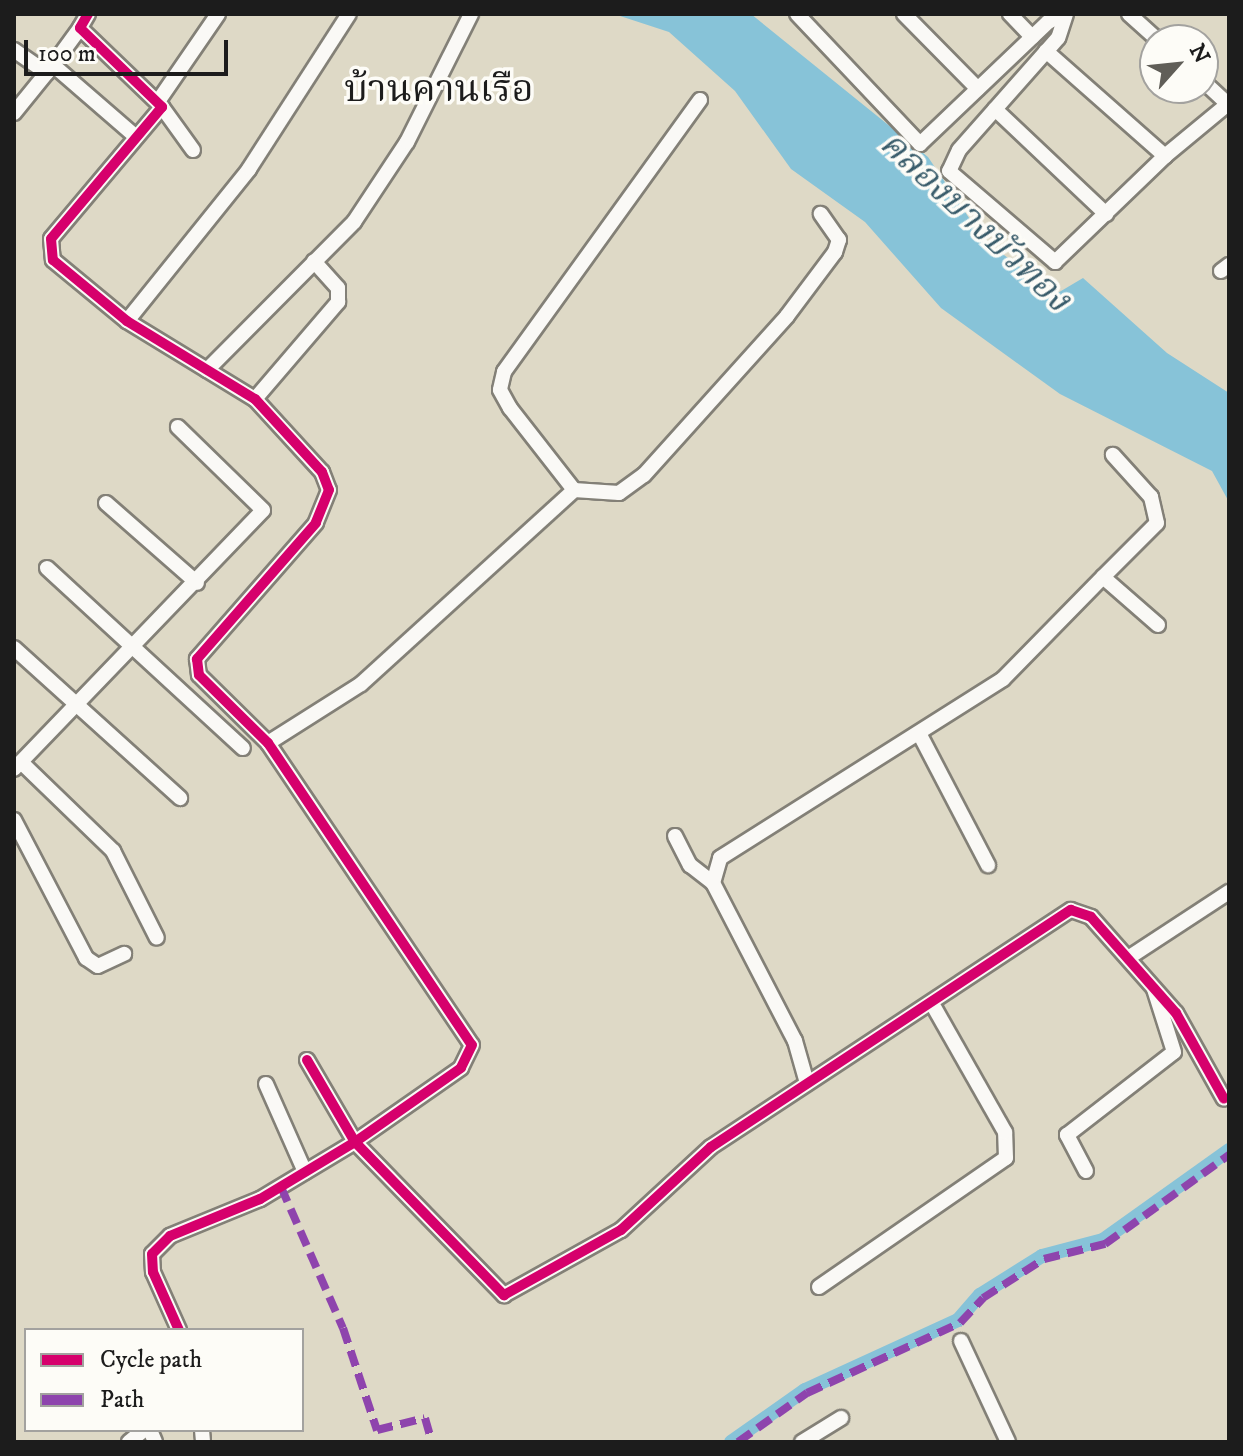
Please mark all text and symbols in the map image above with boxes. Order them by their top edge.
scale bar [28,24,232,74]
north arrow [1139,24,1219,104]
text: 100 m [38,39,96,69]
text: N [1183,40,1215,68]
district label: บ้านคานเรือ [344,68,534,114]
water label: คลองบางบัวทอง [871,123,1079,321]
legend [24,1328,304,1432]
text: Cycle path [100,1345,202,1375]
text: Path [100,1385,144,1415]

